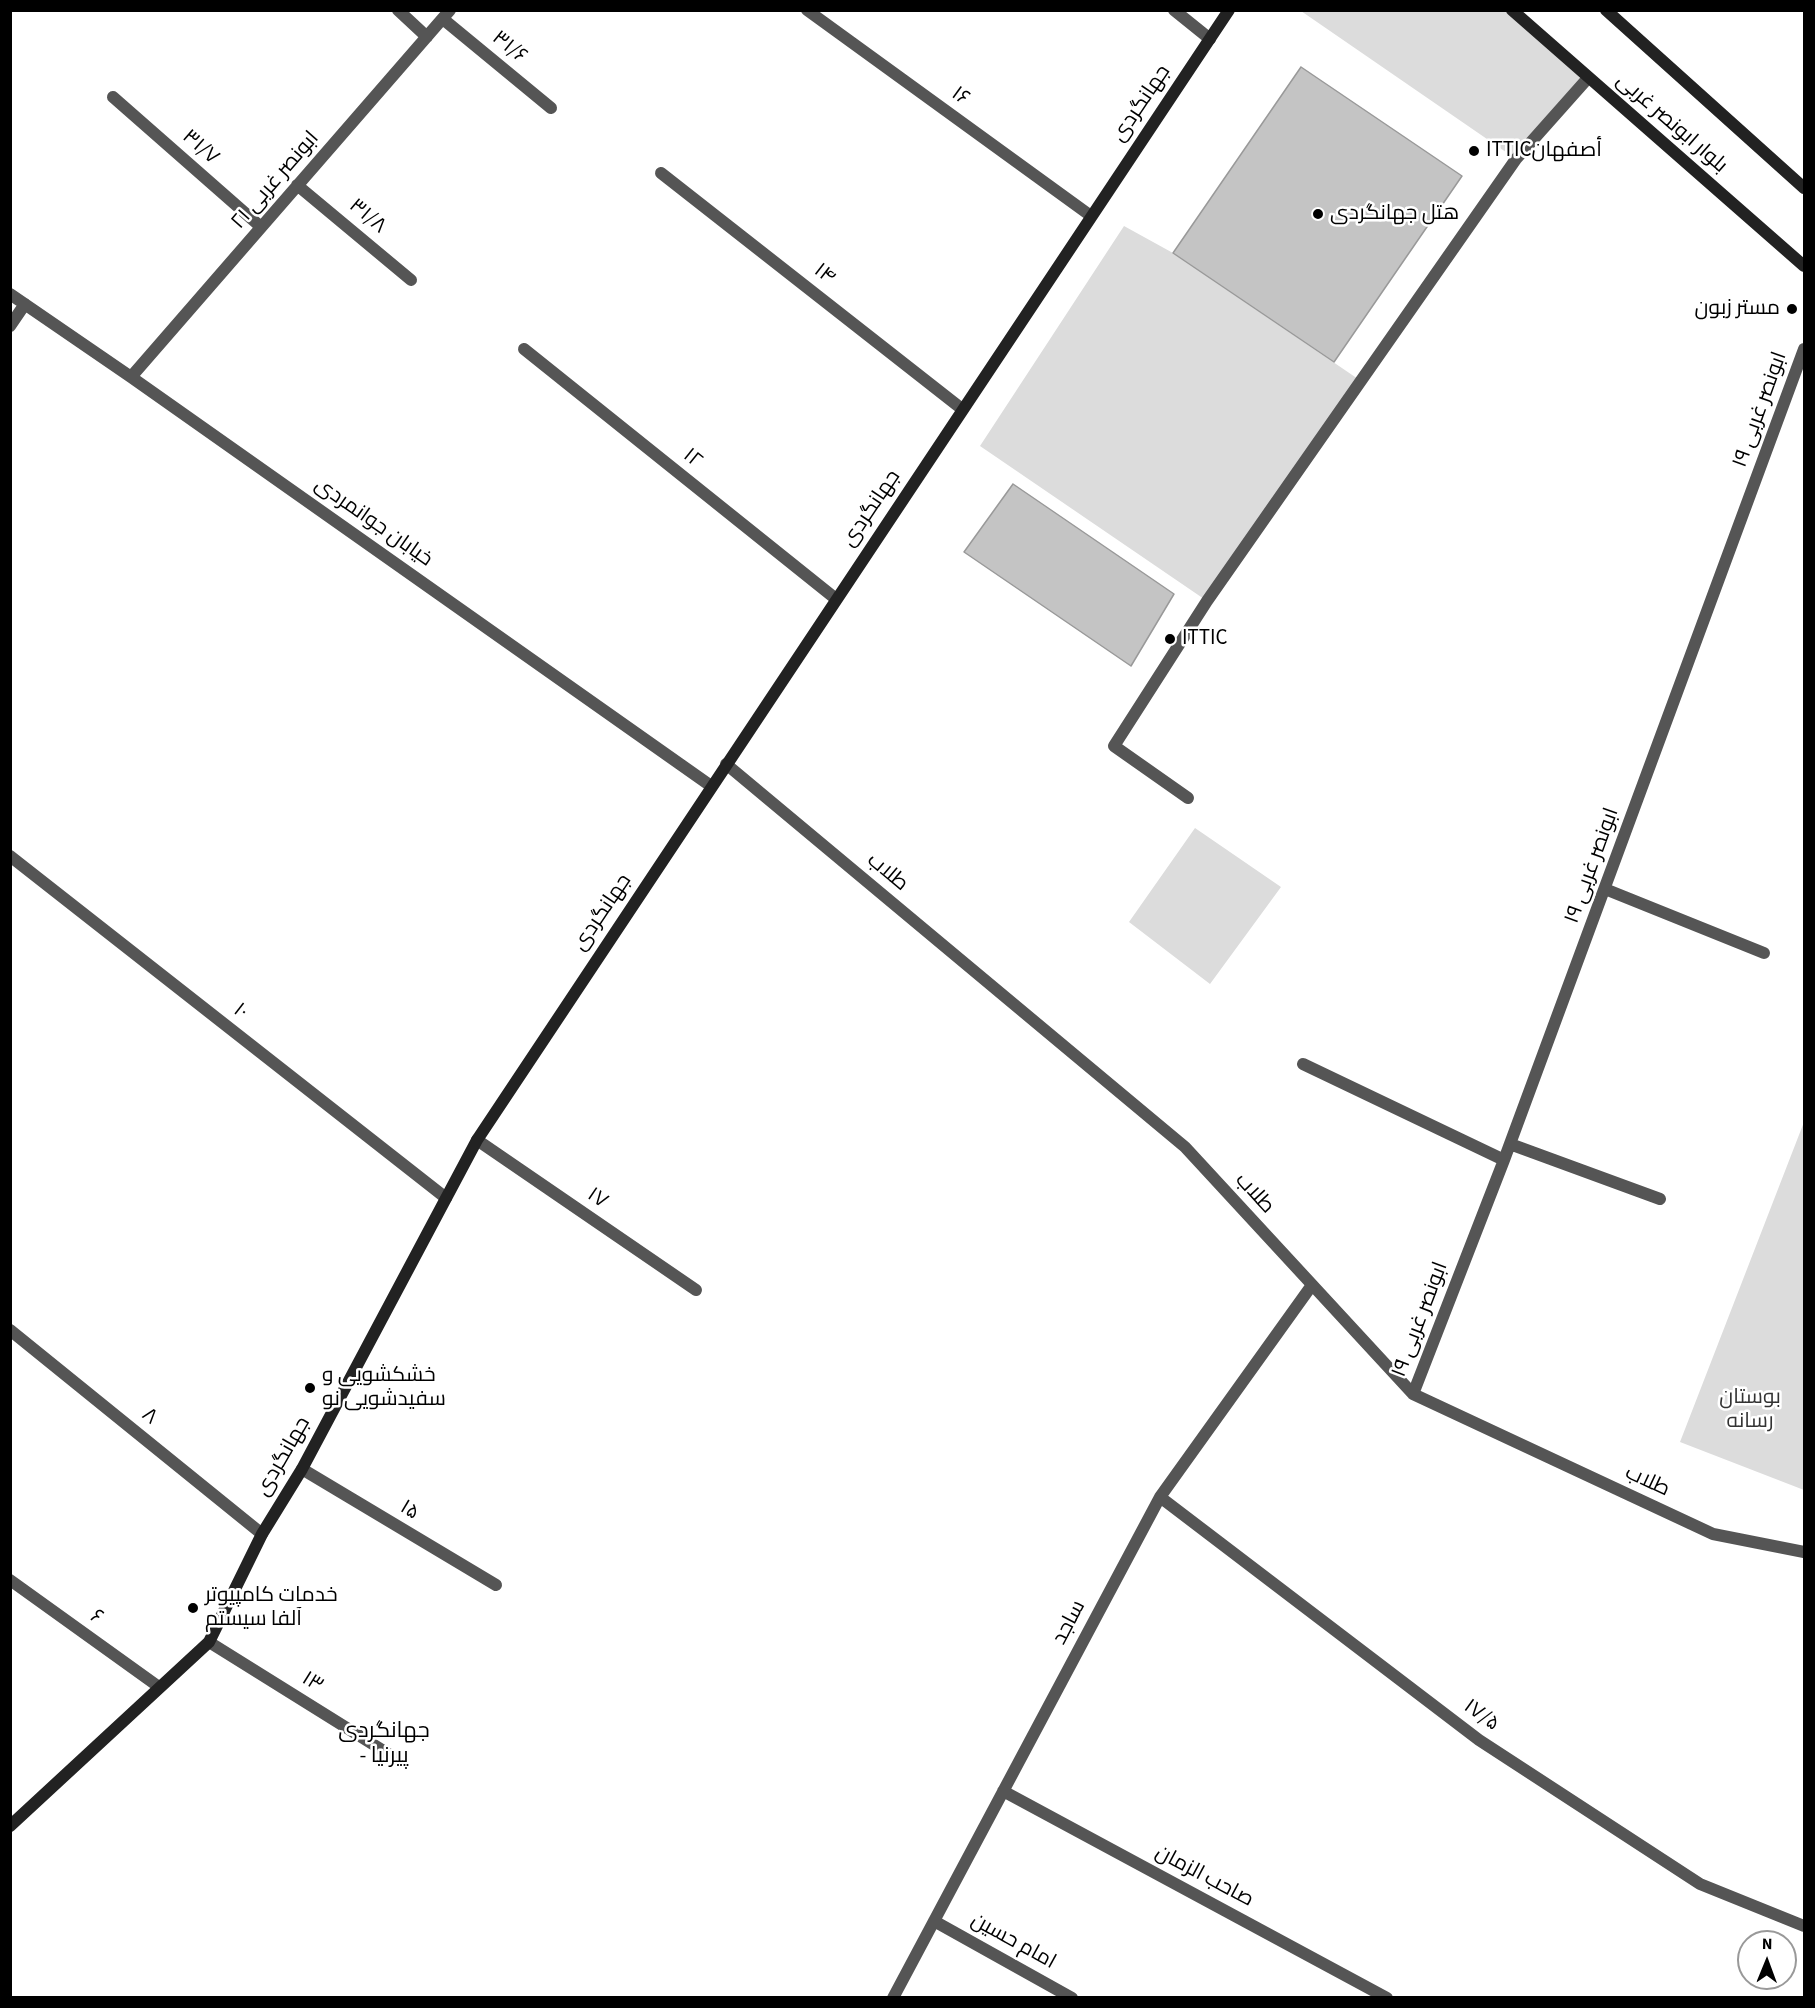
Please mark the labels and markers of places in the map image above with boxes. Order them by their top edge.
place label: ITTICأصفهان [1486,138,1602,164]
marker: ITTICأصفهان [1467,144,1481,158]
place label: هتل جهانگردی [1330,201,1459,227]
marker: هتل جهانگردی [1311,207,1325,221]
place label: مستر زبون [1695,296,1780,322]
marker: مستر زبون [1785,302,1799,316]
place label: ITTIC [1182,626,1228,652]
marker: ITTIC [1163,632,1177,646]
place label: خشکشویی و سفیدشویی نو [322,1363,446,1413]
marker: خشکشویی و سفیدشویی نو [303,1381,317,1395]
place label: خدمات کامپیوتر آلفا سیستم [205,1583,338,1633]
marker: خدمات کامپیوتر آلفا سیستم [186,1601,200,1615]

